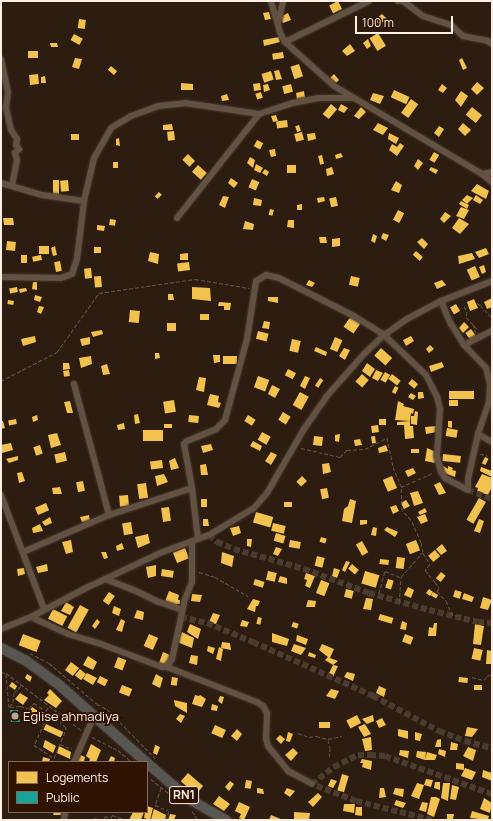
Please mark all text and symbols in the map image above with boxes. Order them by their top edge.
scale bar [357,8,455,34]
text: 100 m [362,14,394,31]
place label: Eglise ahmadiya [23,708,119,724]
marker: Eglise ahmadiya [10,711,20,721]
legend [8,761,148,813]
text: Logements [46,769,108,786]
road number: RN1 [169,785,199,805]
text: Public [46,789,80,806]

